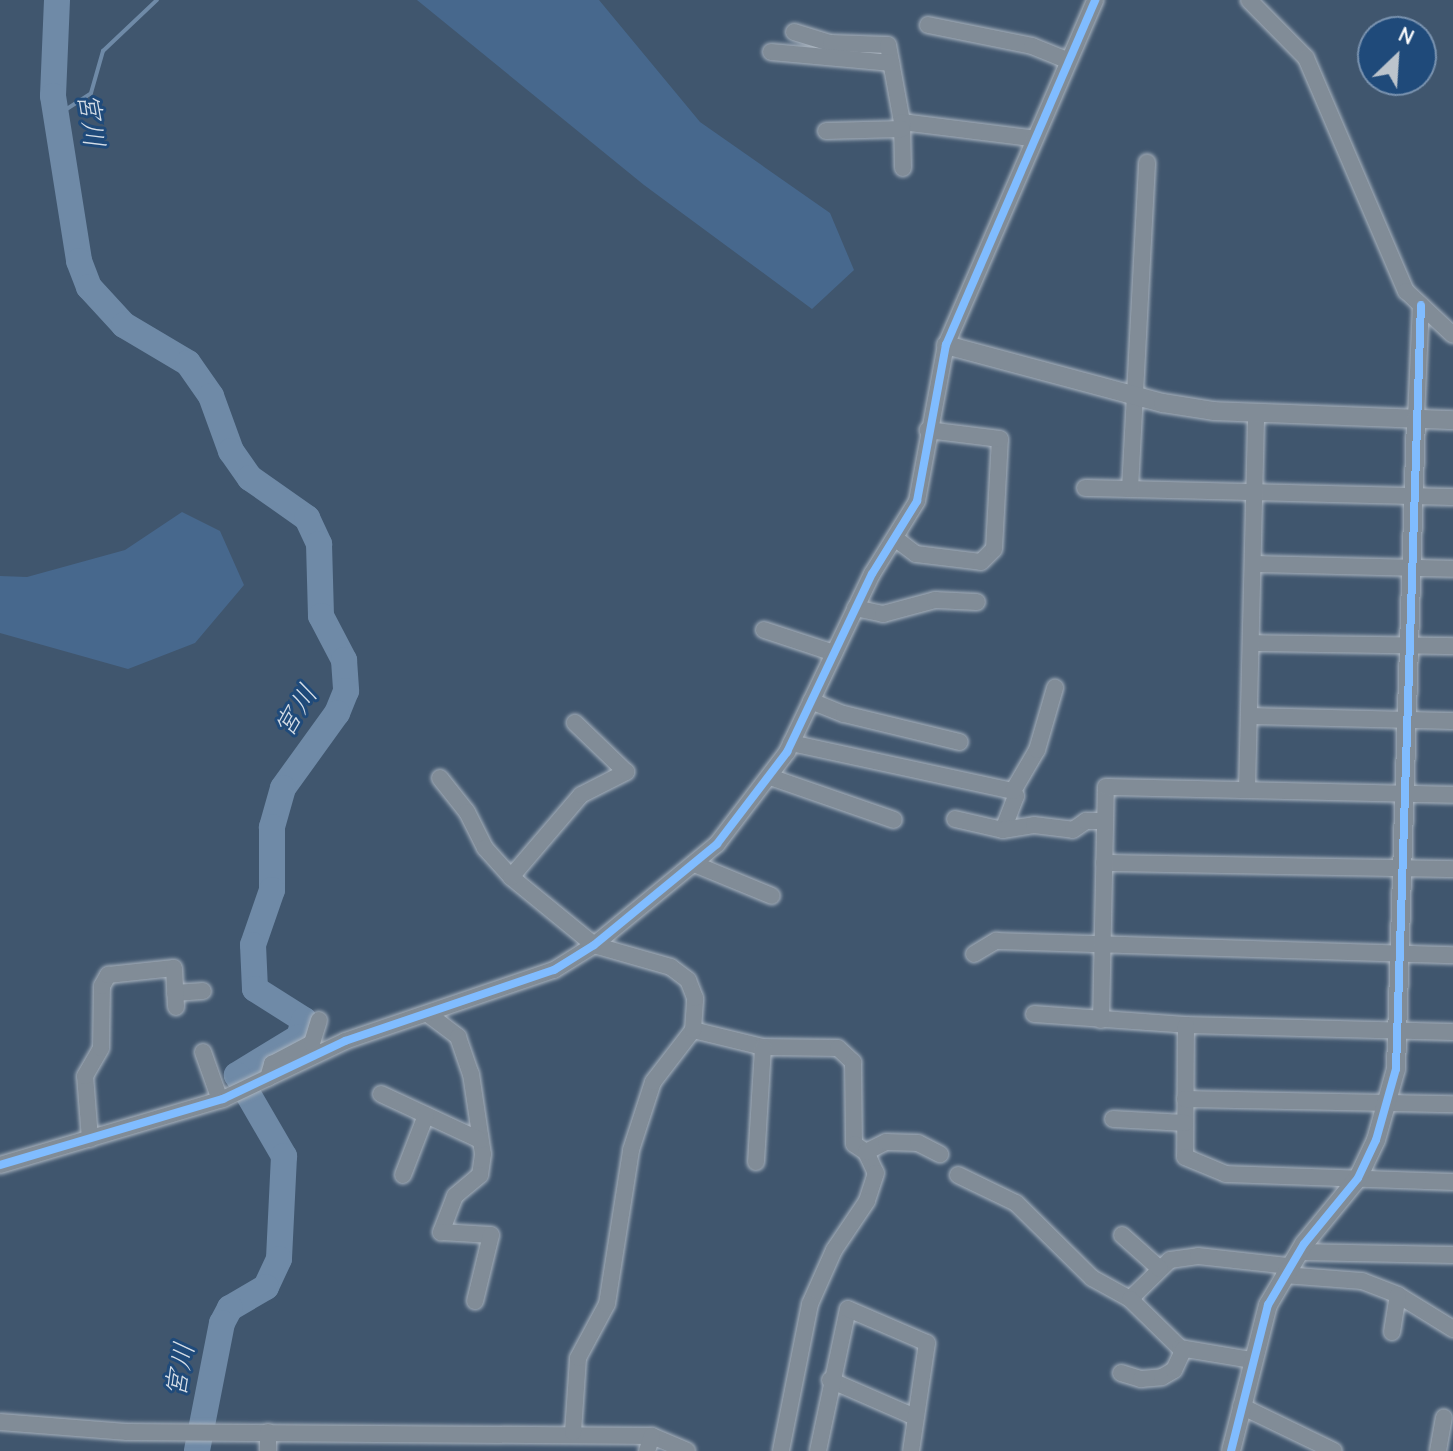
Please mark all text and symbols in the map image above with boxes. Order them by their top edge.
north arrow [1357,16,1437,96]
text: N [1394,21,1418,51]
water label: 宮川 [71,90,111,150]
water label: 宮川 [267,678,325,744]
water label: 宮川 [158,1339,202,1401]

